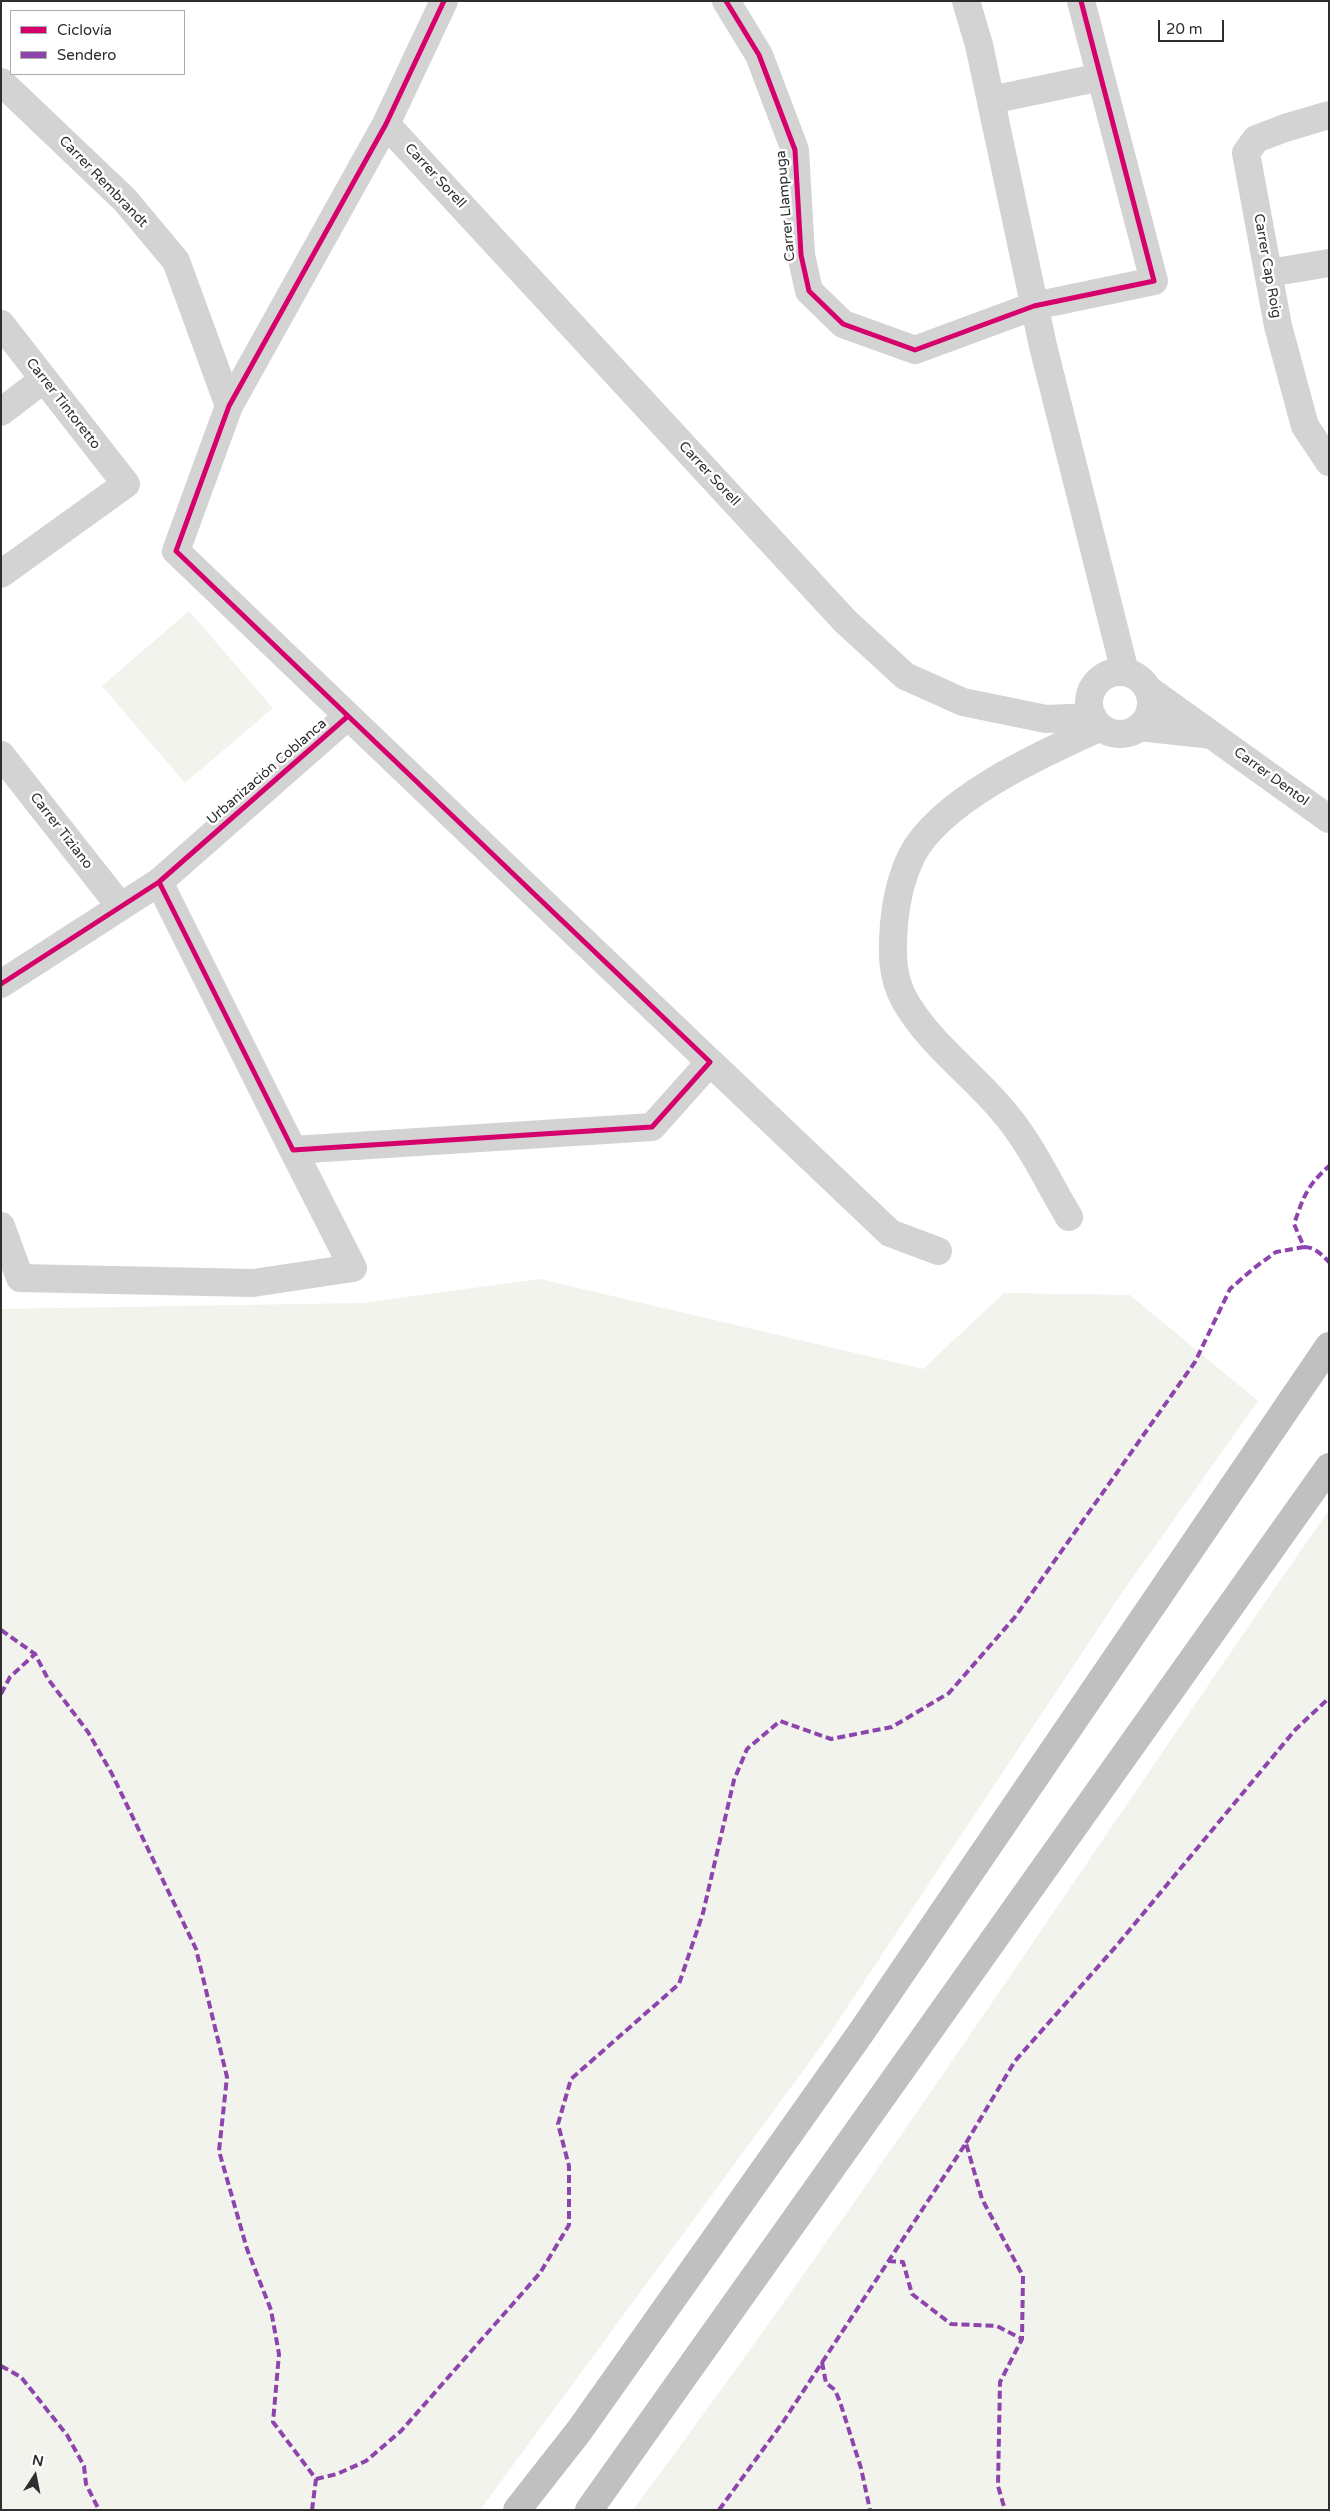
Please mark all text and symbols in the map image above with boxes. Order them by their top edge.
legend [10,10,185,75]
scale bar [1160,10,1226,42]
text: 20 m [1166,20,1203,38]
text: Ciclovía [57,21,112,39]
text: Sendero [57,46,116,64]
street label: Carrer Rembrandt [55,133,151,231]
street label: Carrer Sorell [401,140,469,212]
street label: Carrer Llampuga [773,150,799,262]
street label: Carrer Cap Roig [1250,212,1284,320]
street label: Carrer Tintoretto [22,355,104,453]
street label: Carrer Sorell [675,438,743,510]
street label: Urbanización Coblanca [204,715,330,829]
street label: Carrer Dentol [1230,744,1312,810]
street label: Carrer Tiziano [26,789,96,873]
north arrow [10,2451,60,2501]
text: N [31,2451,45,2470]

